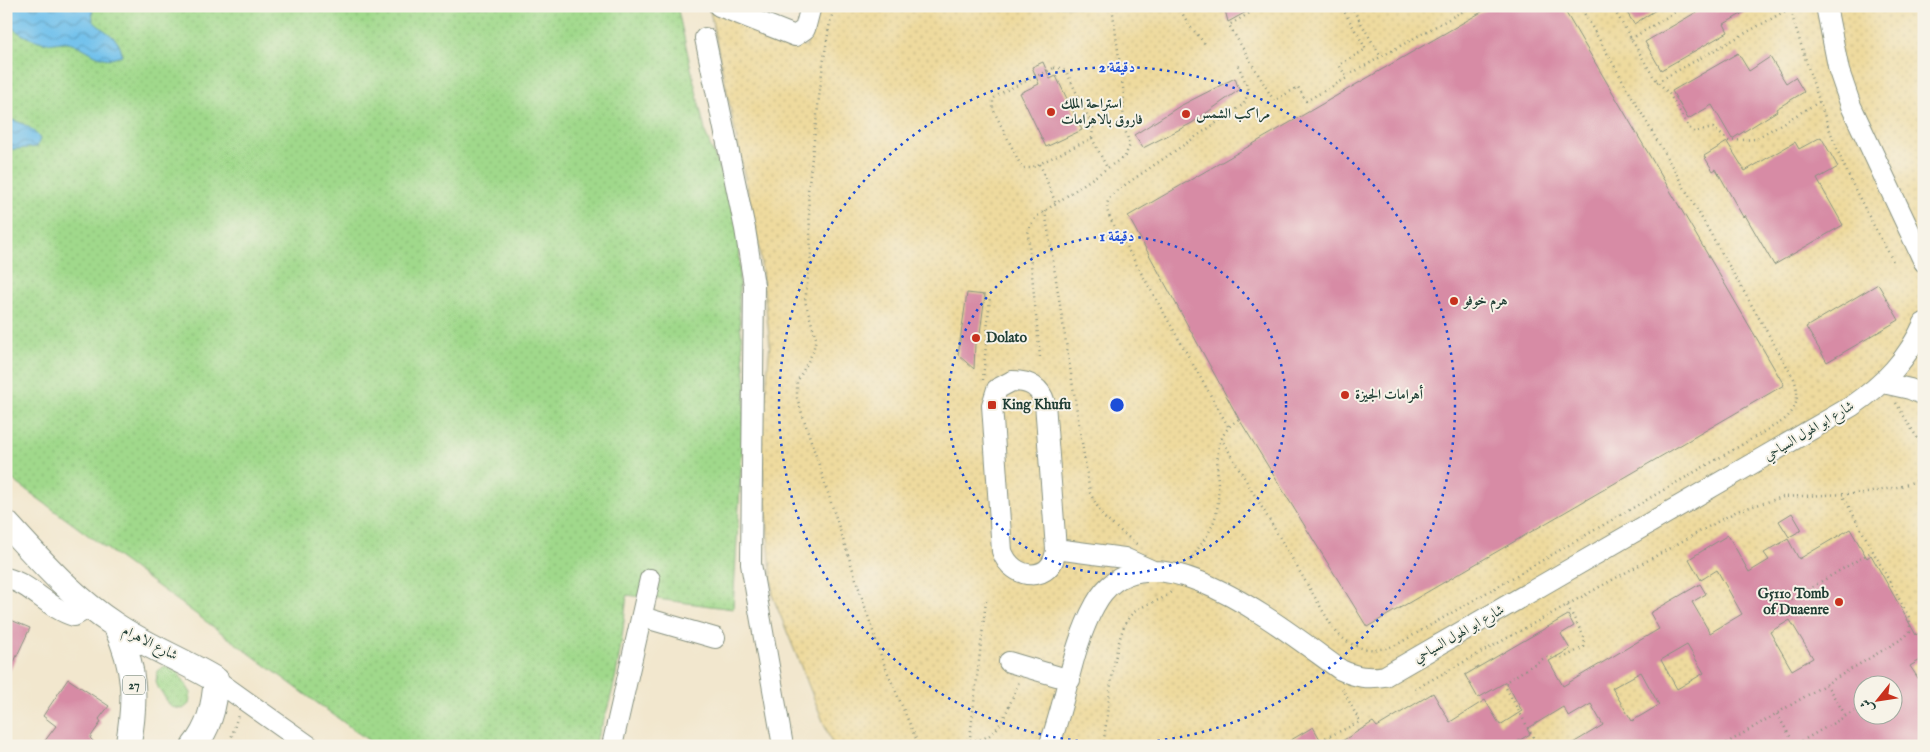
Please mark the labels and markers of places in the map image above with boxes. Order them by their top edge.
place label: استراحة الملك فاروق بالاهرامات [1061,95,1143,129]
place label: مراكب الشمس [1196,105,1270,123]
marker: استراحة الملك فاروق بالاهرامات [1045,106,1057,118]
marker: مراكب الشمس [1180,108,1192,120]
place label: هرم خوفو [1462,292,1507,313]
marker: هرم خوفو [1448,295,1460,307]
place label: Dolato [986,329,1027,347]
marker: Dolato [970,332,982,344]
place label: أهرامات الجيزة [1355,384,1424,404]
marker: أهرامات الجيزة [1339,389,1351,401]
place label: King Khufu [1002,396,1072,414]
centre of rings [1108,396,1126,414]
marker: King Khufu [986,399,998,411]
place label: G5110 Tomb of Duaenre [1758,585,1830,619]
marker: G5110 Tomb of Duaenre [1833,596,1845,608]

